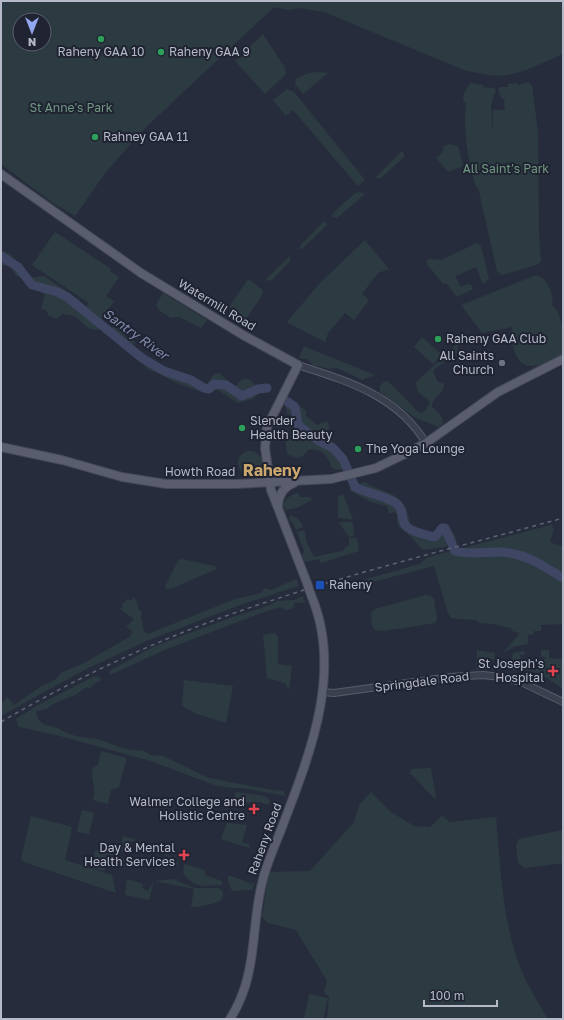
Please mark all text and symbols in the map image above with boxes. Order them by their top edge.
north arrow [12,12,52,52]
marker: Raheny GAA 10 [96,34,106,44]
text: N [28,36,36,49]
place label: Raheny GAA 10 [58,44,144,59]
place label: Raheny GAA 9 [169,44,250,59]
marker: Raheny GAA 9 [156,47,166,57]
park label: St Anne's Park [30,100,113,115]
place label: Rahney GAA 11 [103,129,188,144]
marker: Rahney GAA 11 [90,132,100,142]
park label: All Saint's Park [463,161,549,176]
street label: Watermill Road [176,275,259,334]
water label: Santry River [100,305,173,364]
place label: Raheny GAA Club [446,331,546,346]
marker: Raheny GAA Club [433,334,443,344]
place label: All Saints Church [439,348,494,377]
marker: All Saints Church [497,358,507,368]
place label: Slender Health Beauty [250,413,333,442]
marker: Slender Health Beauty [237,423,247,433]
place label: The Yoga Lounge [366,441,465,456]
marker: The Yoga Lounge [353,444,363,454]
district label: Raheny [243,460,302,480]
street label: Howth Road [165,464,235,479]
place label: Raheny [329,577,372,592]
marker: Raheny [314,579,326,591]
place label: St Joseph's Hospital [478,656,544,685]
marker: St Joseph's Hospital [547,665,559,677]
street label: Springdale Road [374,668,470,695]
place label: Walmer College and Holistic Centre [129,794,245,823]
street label: Raheny Road [245,801,284,877]
marker: Walmer College and Holistic Centre [248,803,260,815]
place label: Day & Mental Health Services [84,840,175,869]
marker: Day & Mental Health Services [178,849,190,861]
scale bar [424,982,497,1008]
text: 100 m [430,988,464,1003]

